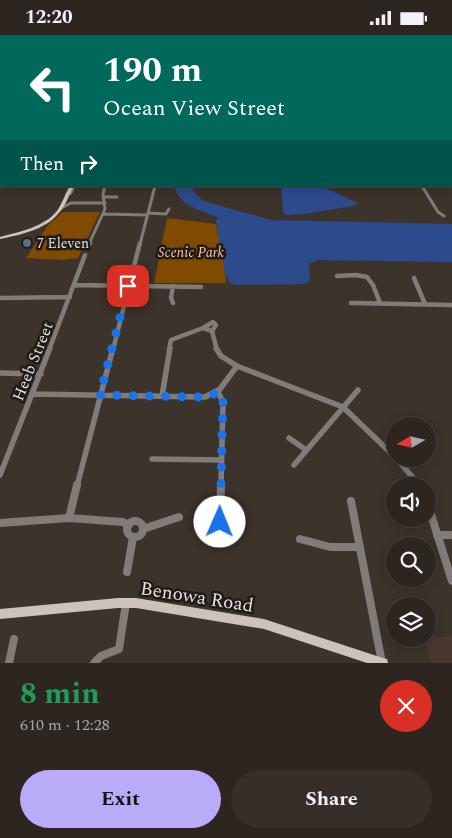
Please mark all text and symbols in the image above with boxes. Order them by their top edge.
text: 12:20 [25,3,73,32]
text: 190 m [103,44,202,97]
icon: left [20,55,85,120]
text: Ocean View Street [103,92,285,125]
text: Then [20,150,64,179]
icon: right [74,150,102,178]
place label: 7 Eleven [37,233,89,254]
marker: 7 Eleven [21,237,33,249]
park label: Scenic Park [158,242,225,263]
pin [107,265,149,307]
icon: arrive [114,272,142,300]
street label: Heeb Street [6,318,60,405]
north arrow [386,417,436,467]
map controls [386,417,436,647]
button: sound [386,477,436,527]
position arrow [193,495,245,547]
button: search [386,537,436,587]
street label: Benowa Road [138,574,256,621]
button: layers [386,597,436,647]
text: 8 min [20,671,100,717]
button: close [380,680,432,732]
text: 610 m · 12:28 [20,713,110,737]
button: Exit [20,770,221,828]
button: Share [231,770,432,828]

